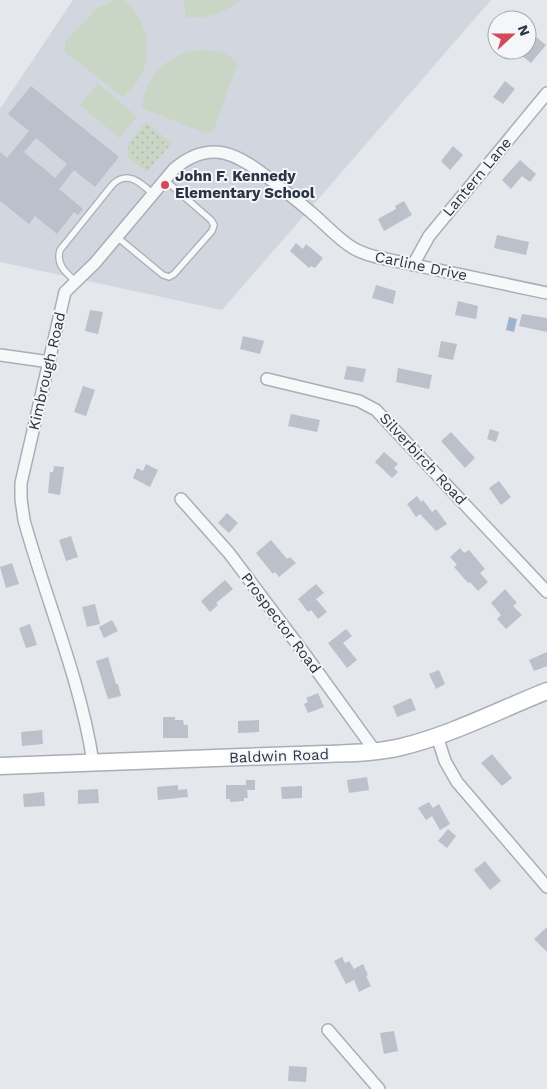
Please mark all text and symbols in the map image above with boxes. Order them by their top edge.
north arrow [487,10,537,60]
text: N [515,23,533,38]
street label: Lantern Lane [439,134,515,220]
place label: John F. Kennedy Elementary School [175,167,315,202]
marker: John F. Kennedy Elementary School [159,179,171,191]
street label: Carline Drive [373,247,469,285]
street label: Kimbrough Road [25,310,69,432]
street label: Silverbirch Road [376,409,470,509]
street label: Prospector Road [237,569,325,677]
street label: Baldwin Road [229,745,329,767]

